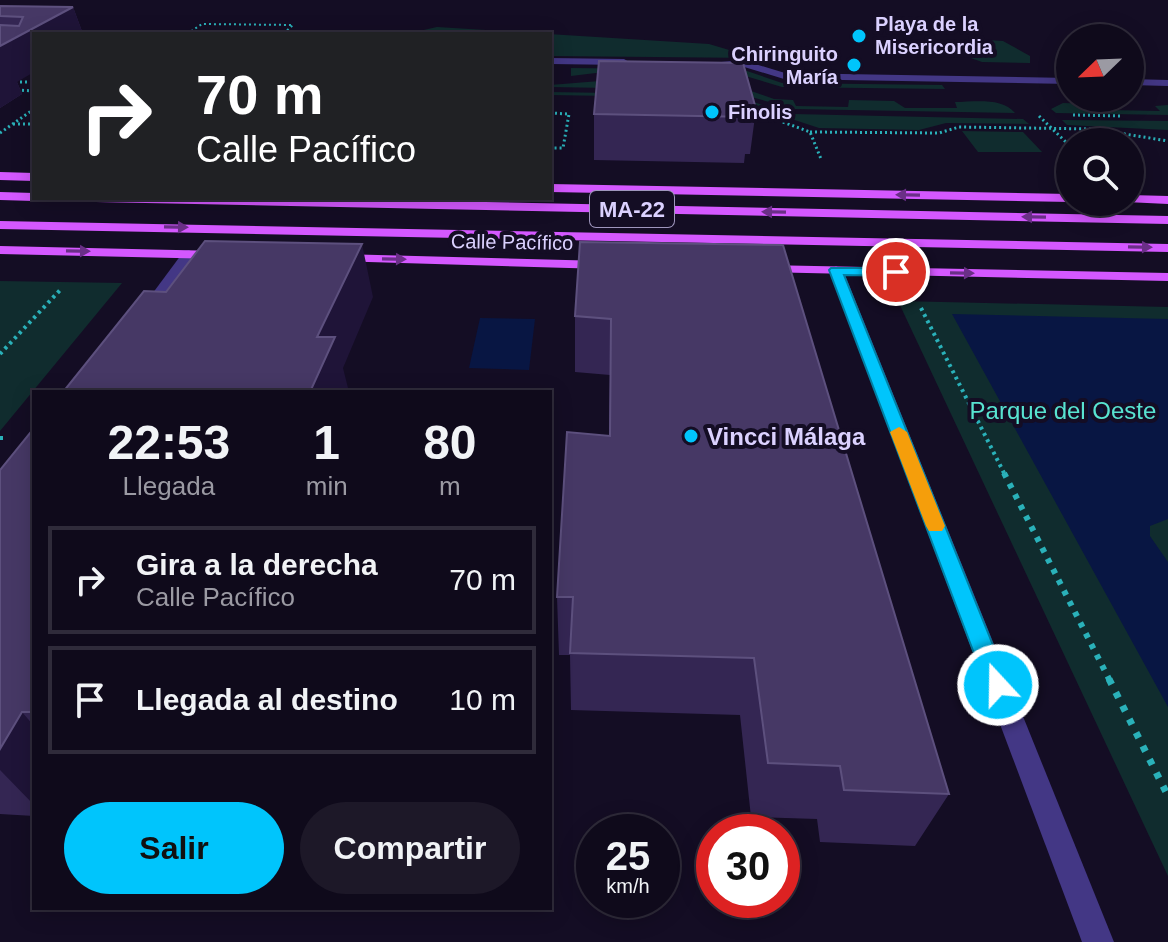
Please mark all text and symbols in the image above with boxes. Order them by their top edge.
place label: Playa de la Misericordia [875,13,994,58]
north arrow [1056,24,1144,112]
map controls [1056,24,1144,216]
marker: Playa de la Misericordia [850,27,868,45]
place label: Chiringuito María [731,43,839,88]
marker: Chiringuito María [845,56,863,74]
text: 70 m [196,63,324,126]
icon: right [64,64,168,168]
place label: Finolis [728,101,792,123]
marker: Finolis [703,103,721,121]
button: search [1056,128,1144,216]
text: Calle Pacífico [196,129,416,170]
one-way arrow [895,188,920,201]
road number: MA-22 [590,191,674,227]
one-way arrow [761,205,786,218]
one-way arrow [1021,211,1046,223]
one-way arrow [164,221,189,234]
street label: Calle Pacífico [451,230,573,254]
pin [862,238,930,306]
one-way arrow [1128,241,1153,253]
one-way arrow [66,245,91,258]
icon: arrive [874,250,918,294]
one-way arrow [382,253,407,266]
one-way arrow [950,267,975,279]
park label: Parque del Oeste [970,397,1156,424]
text: 22:53 [107,416,230,469]
text: 1 [313,416,340,469]
text: 80 [423,416,477,469]
place label: Vincci Málaga [707,423,866,450]
marker: Vincci Málaga [682,427,700,445]
text: Llegada [123,471,215,501]
text: min [306,471,348,501]
text: m [439,471,461,501]
text: Gira a la derecha [136,548,378,581]
icon: right [68,558,112,602]
text: 70 m [449,563,516,596]
text: Calle Pacífico [136,582,295,612]
position arrow [956,643,1040,727]
icon: arrive [68,678,112,722]
text: Llegada al destino [136,683,398,716]
text: 10 m [449,683,516,716]
button: Salir [64,802,284,894]
button: Compartir [300,802,520,894]
speed limit sign: 30 [696,814,800,918]
text: 25 [606,834,650,878]
text: km/h [606,875,650,897]

